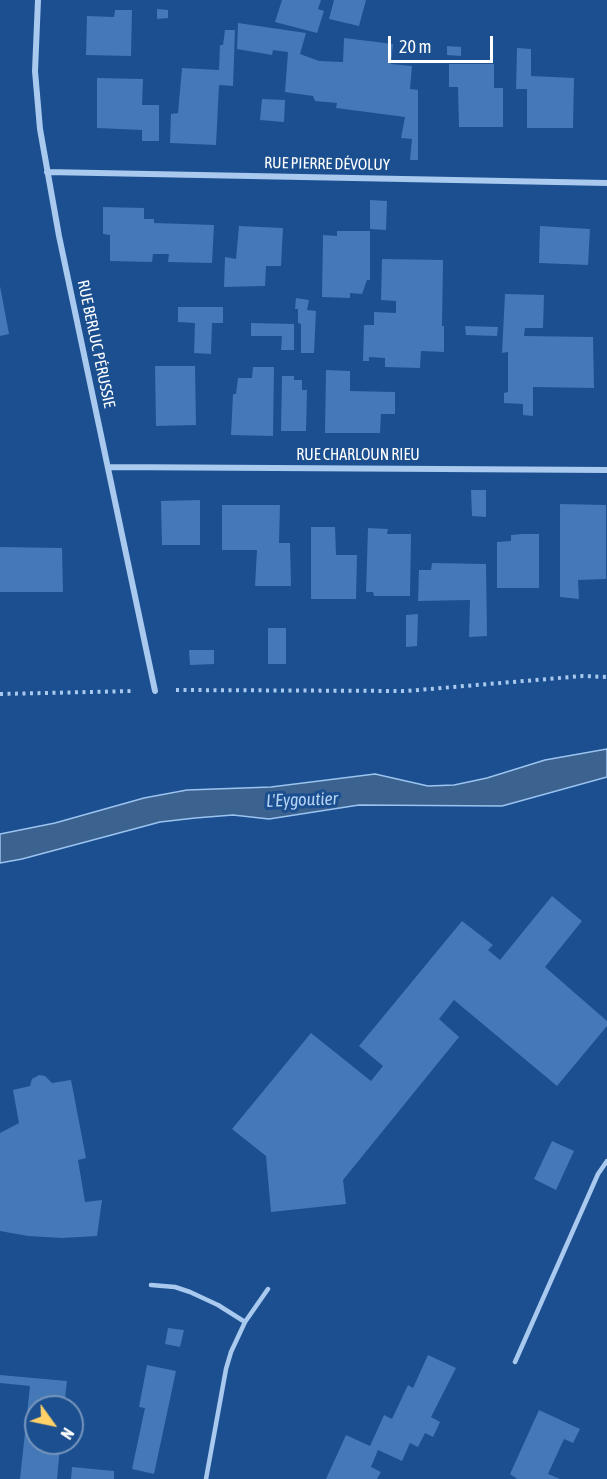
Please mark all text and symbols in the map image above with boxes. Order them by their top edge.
scale bar [391,24,496,62]
text: 20 m [399,36,431,57]
street label: RUE PIERRE DÉVOLUY [264,153,390,175]
street label: RUE BERLUC PÉRUSSIE [73,278,119,410]
street label: RUE CHARLOUN RIEU [296,445,420,465]
water label: L'Eygoutier [266,788,338,812]
north arrow [24,1395,84,1455]
text: N [57,1425,78,1443]

